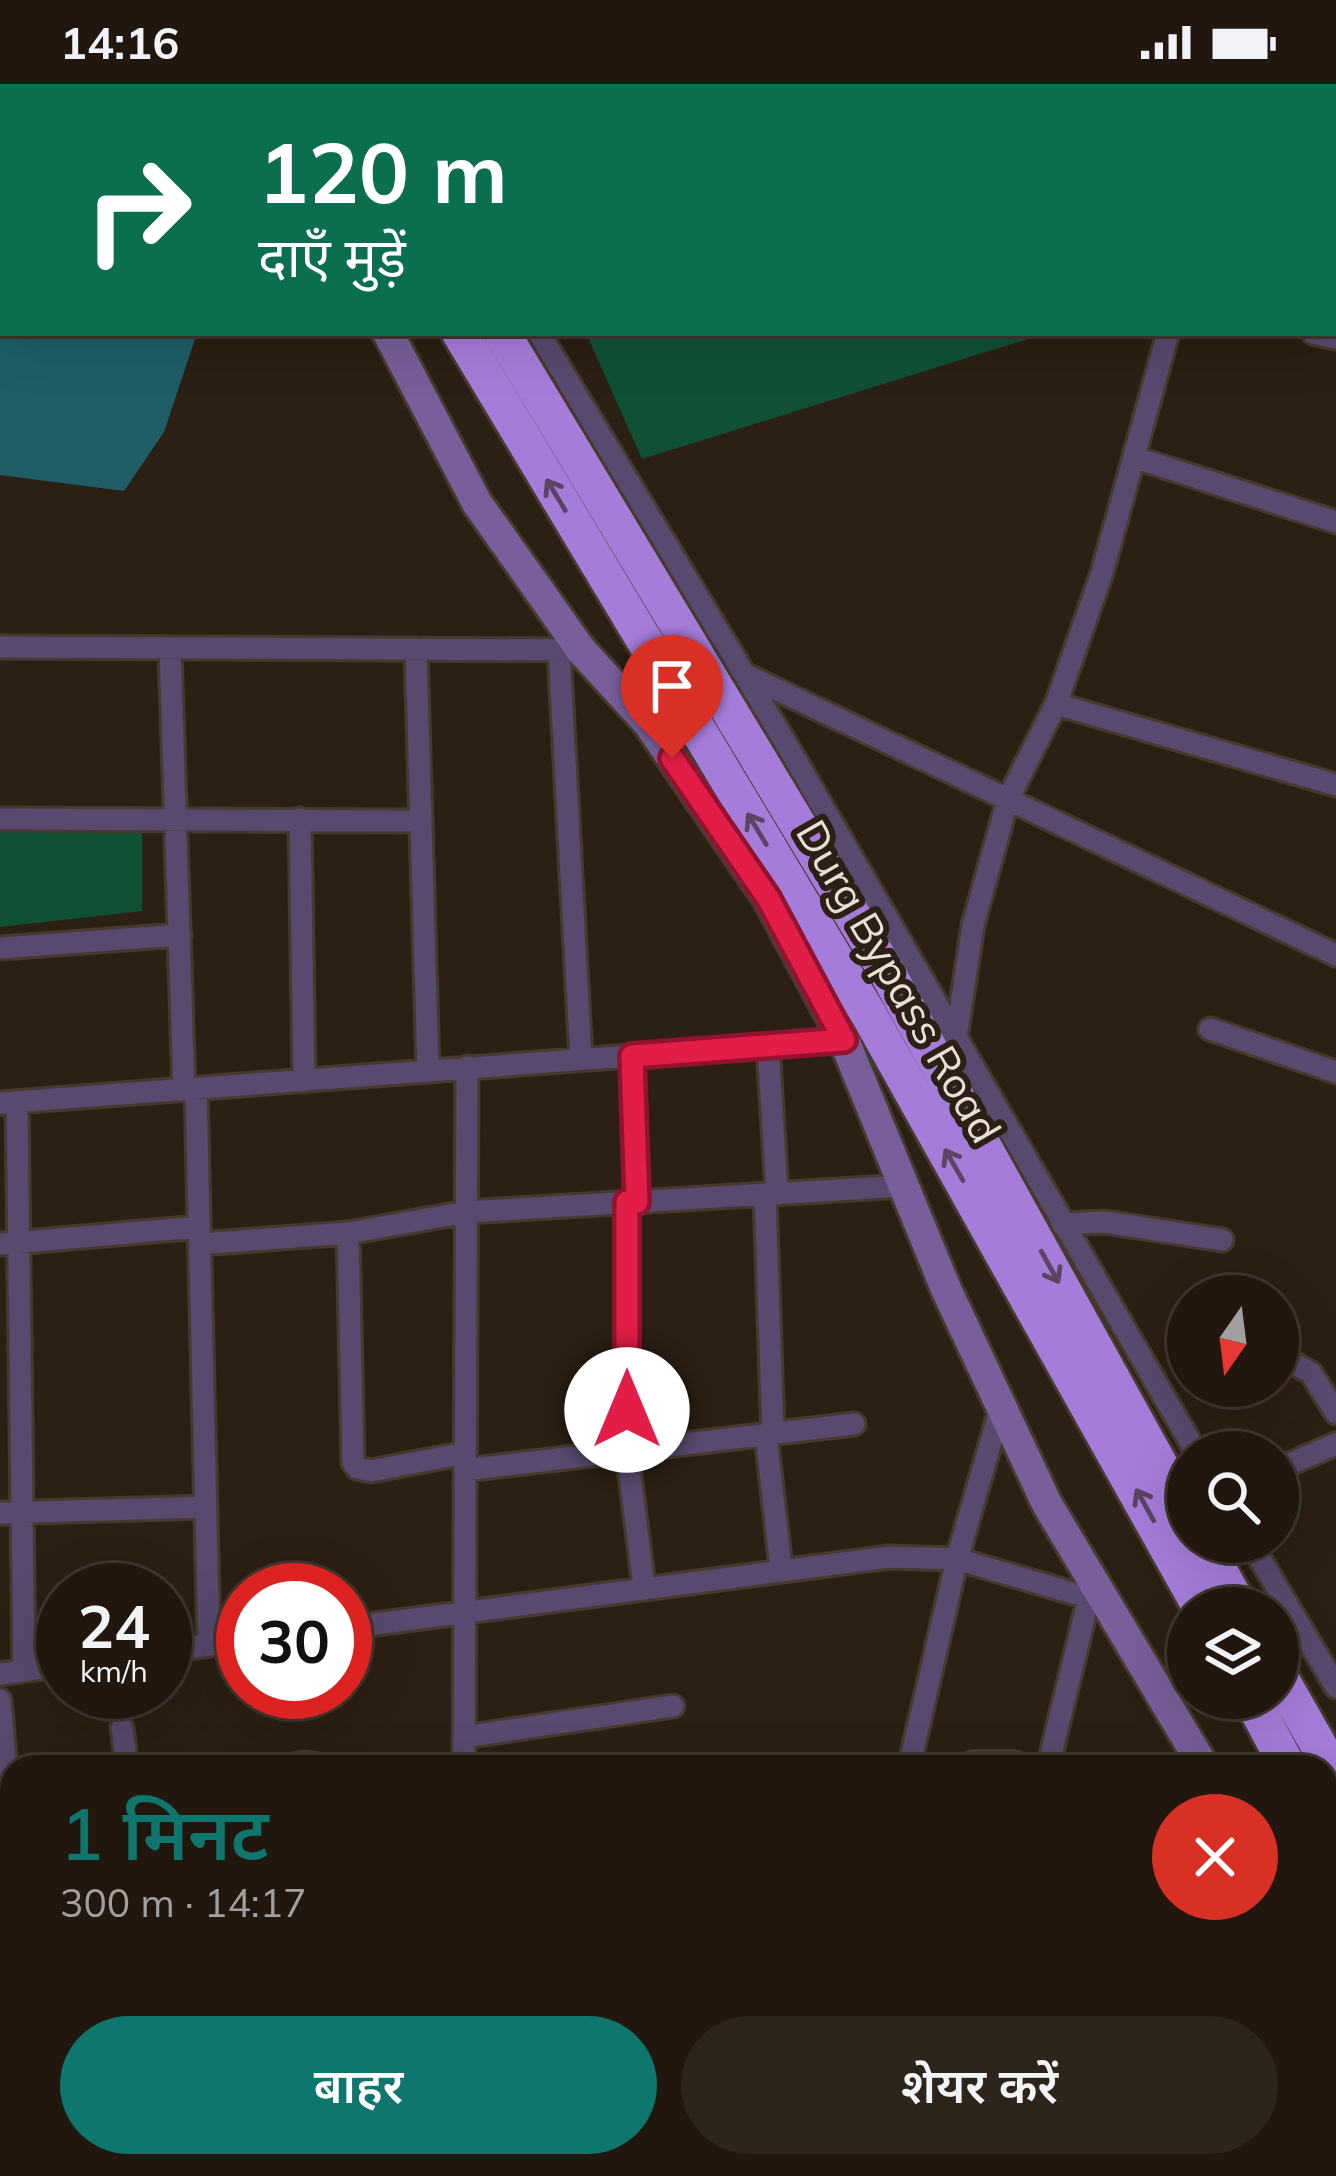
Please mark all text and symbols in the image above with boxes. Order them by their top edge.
text: 14:16 [60,14,179,70]
text: 120 m [258,119,508,224]
icon: right [60,132,216,288]
text: दाएँ मुड़ें [258,223,406,291]
one-way arrow [544,479,568,513]
pin [621,635,723,758]
icon: arrive [639,653,705,719]
street label: Durg Bypass Road [785,810,1013,1152]
one-way arrow [745,812,769,847]
one-way arrow [942,1149,966,1184]
one-way arrow [1039,1249,1062,1284]
north arrow [1167,1275,1299,1407]
map controls [1167,1275,1299,1719]
position arrow [564,1347,690,1473]
button: search [1167,1431,1299,1563]
one-way arrow [1133,1489,1156,1524]
speed limit sign: 30 [216,1563,372,1719]
button: layers [1167,1587,1299,1719]
text: 24 [78,1588,150,1663]
text: km/h [80,1652,148,1690]
text: 1 मिनट [60,1788,269,1878]
button: close [1152,1794,1278,1920]
text: 300 m · 14:17 [60,1878,306,1927]
button: बाहर [60,2016,657,2154]
button: शेयर करें [681,2016,1278,2154]

